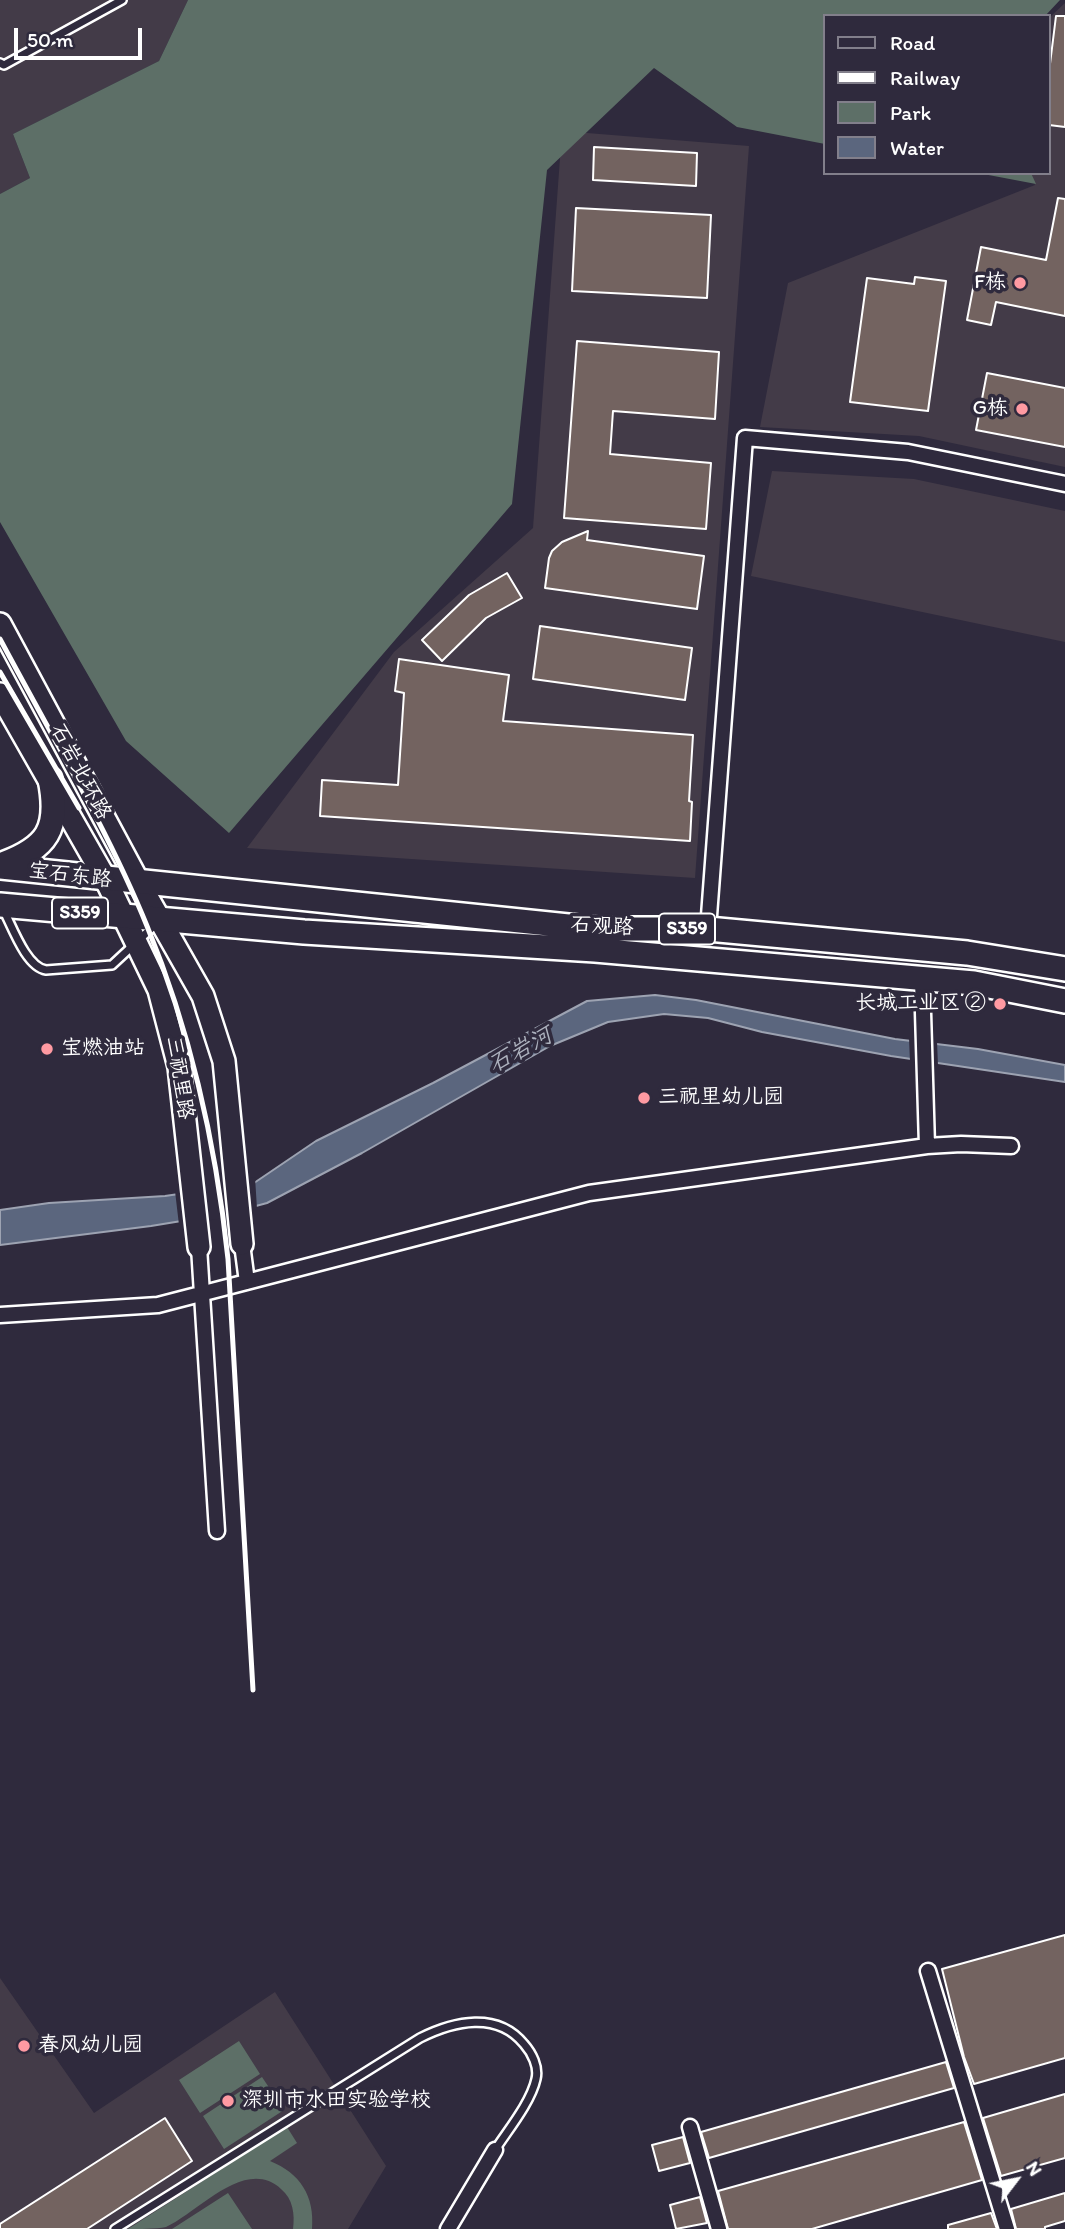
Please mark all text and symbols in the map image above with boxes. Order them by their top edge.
scale bar [18,14,145,58]
legend [824,14,1051,175]
text: 50 m [27,27,73,52]
text: Road [890,30,935,55]
text: Railway [890,65,960,90]
text: Park [890,100,931,125]
text: Water [890,135,944,160]
place label: F栋 [974,270,1006,296]
marker: F栋 [1012,275,1028,291]
place label: G栋 [973,396,1008,422]
marker: G栋 [1014,401,1030,417]
street label: 石岩北环路 [44,720,116,824]
street label: 宝石东路 [27,858,113,894]
road number: S359 [52,897,108,928]
street label: 石观路 [570,913,634,941]
road number: S359 [659,914,715,945]
place label: 长城工业区 ② [855,991,986,1017]
marker: 长城工业区 ② [992,996,1008,1012]
water label: 石岩河 [484,1022,558,1080]
street label: 三祝里路 [160,1035,198,1121]
place label: 宝燃油站 [61,1036,145,1062]
marker: 宝燃油站 [39,1041,55,1057]
place label: 三祝里幼儿园 [658,1085,784,1111]
marker: 三祝里幼儿园 [636,1090,652,1106]
place label: 春风幼儿园 [38,2033,143,2059]
marker: 春风幼儿园 [16,2038,32,2054]
place label: 深圳市水田实验学校 [242,2088,431,2114]
marker: 深圳市水田实验学校 [220,2093,236,2109]
north arrow [981,2145,1051,2215]
text: N [1021,2157,1047,2180]

